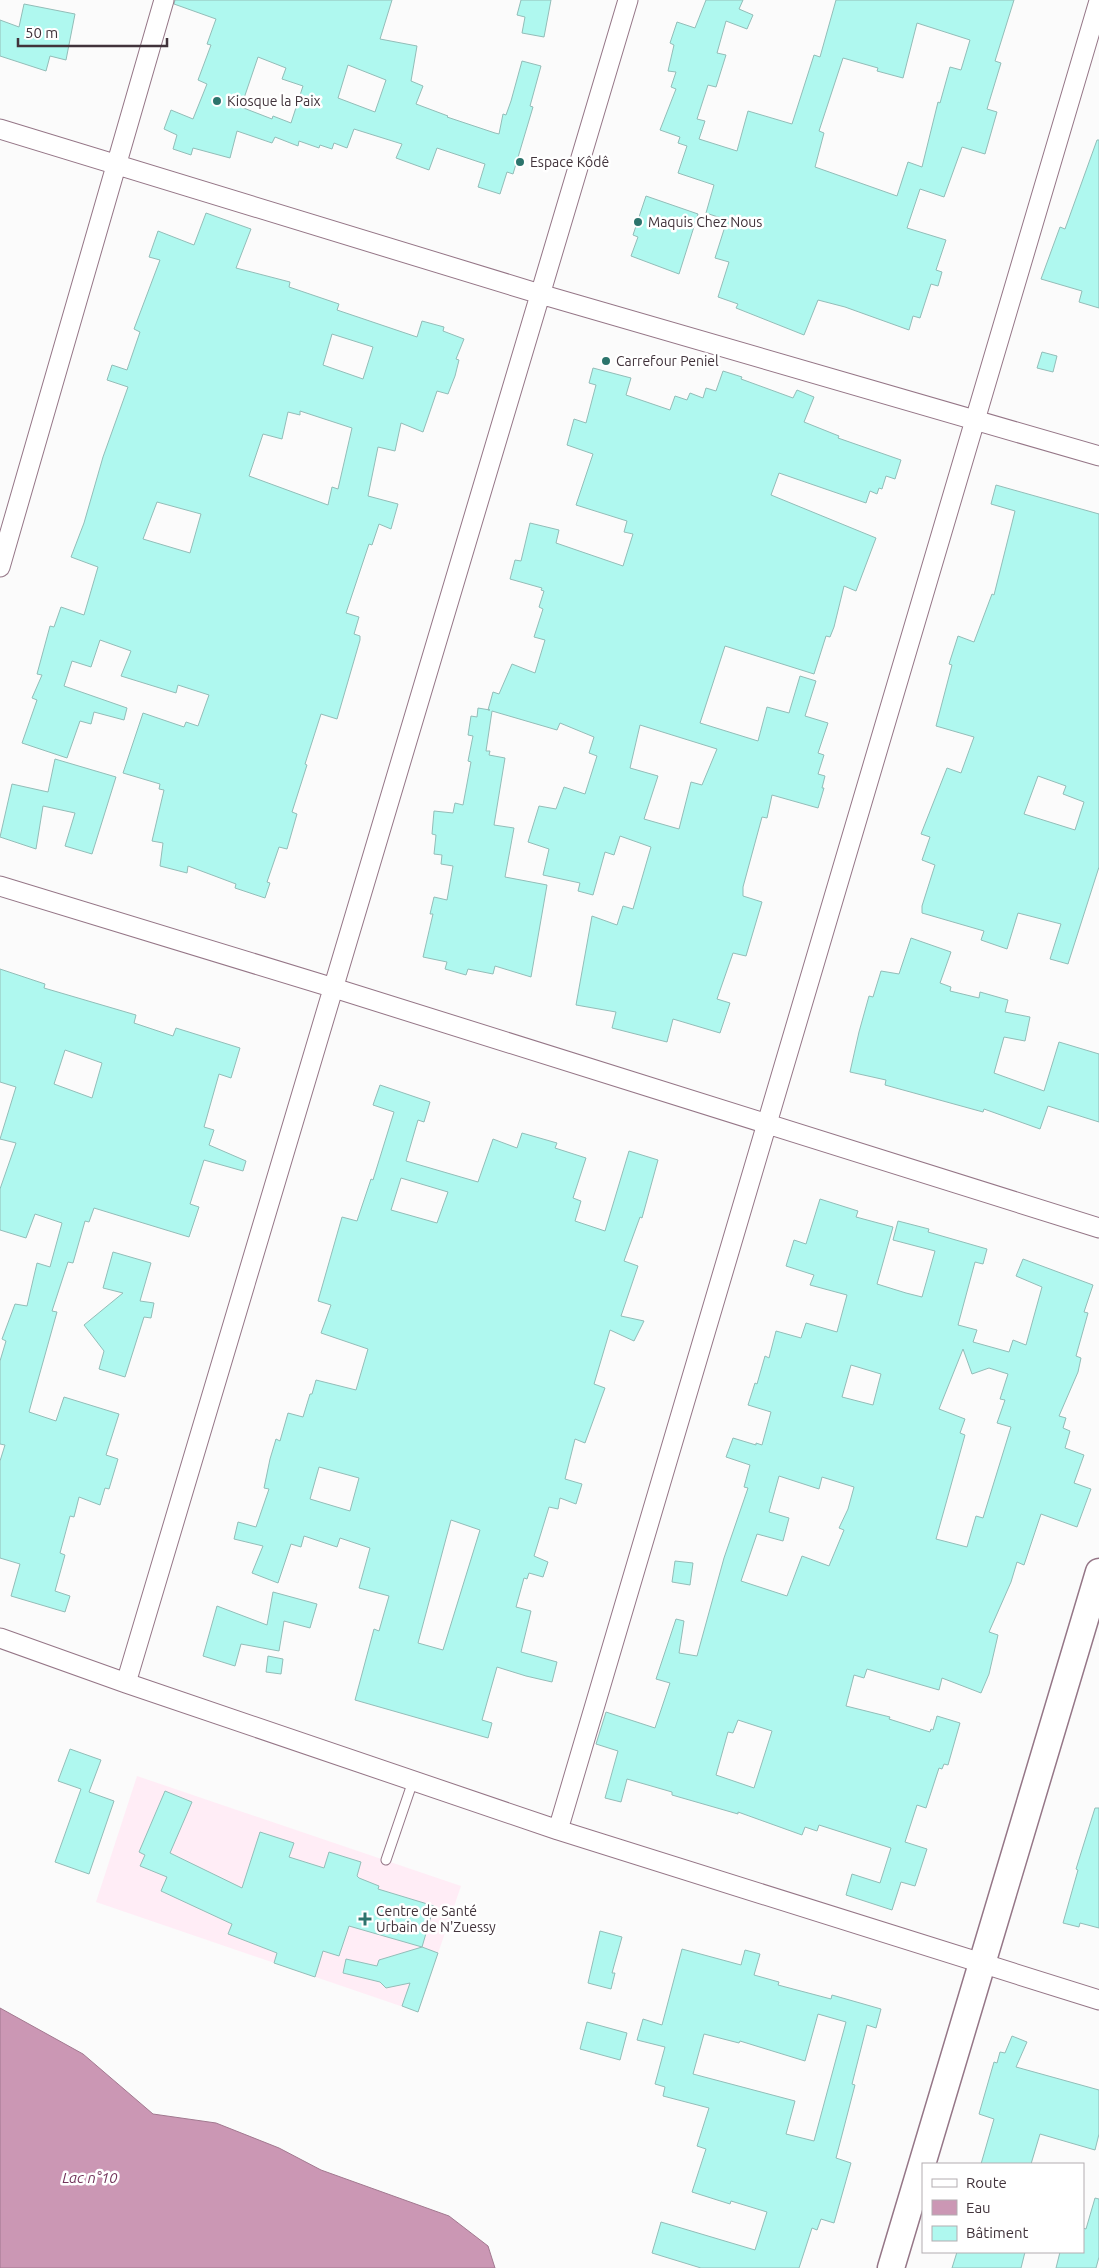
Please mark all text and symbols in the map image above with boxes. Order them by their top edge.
scale bar [18,15,166,47]
text: 50 m [25,24,58,41]
place label: Kiosque la Paix [227,93,321,109]
marker: Kiosque la Paix [211,95,223,107]
place label: Espace Kôdê [530,154,609,170]
marker: Espace Kôdê [514,156,526,168]
place label: Maquis Chez Nous [648,214,762,230]
marker: Maquis Chez Nous [632,216,644,228]
place label: Carrefour Peniel [616,353,719,369]
marker: Carrefour Peniel [600,355,612,367]
place label: Centre de Santé Urbain de N'Zuessy [376,1903,496,1935]
marker: Centre de Santé Urbain de N'Zuessy [358,1912,372,1926]
legend [922,2163,1084,2253]
water label: Lac n°10 [62,2169,118,2186]
text: Route [966,2174,1007,2191]
text: Eau [966,2199,991,2216]
text: Bâtiment [966,2224,1029,2241]

